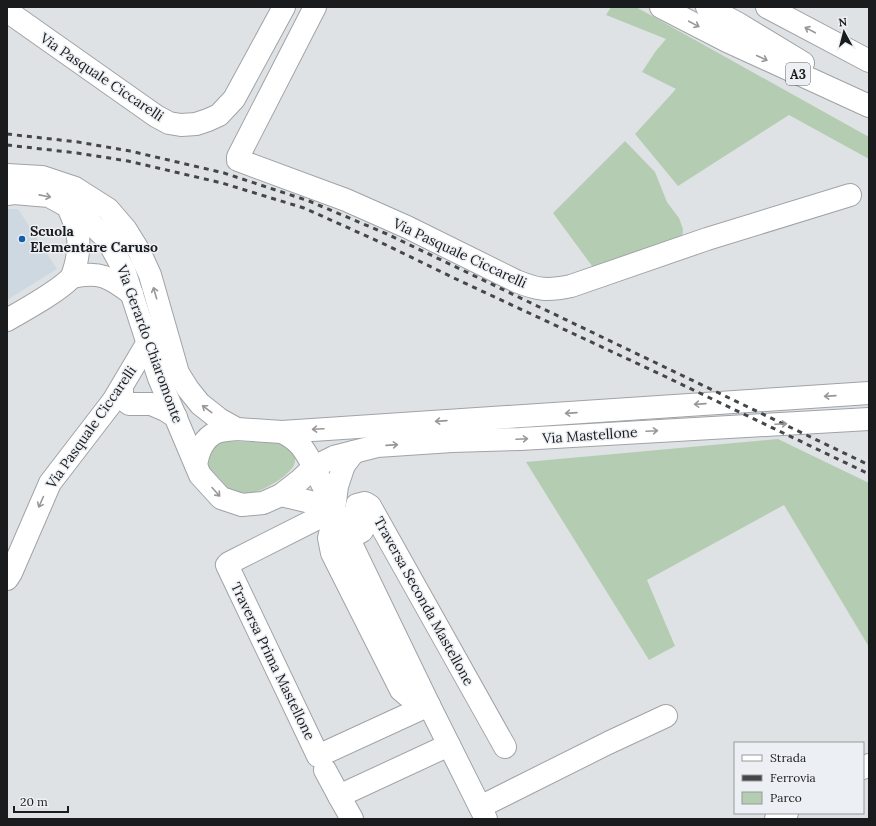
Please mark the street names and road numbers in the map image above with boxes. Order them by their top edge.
street label: Via Pasquale Ciccarelli [36,28,167,125]
road number: A3 [786,63,810,85]
street label: Via Pasquale Ciccarelli [389,214,530,292]
street label: Via Gerardo Chiaromonte [113,262,187,426]
street label: Via Pasquale Ciccarelli [41,362,140,493]
street label: Via Mastellone [541,423,639,447]
street label: Traversa Seconda Mastellone [370,514,478,689]
street label: Traversa Prima Mastellone [227,579,319,743]

